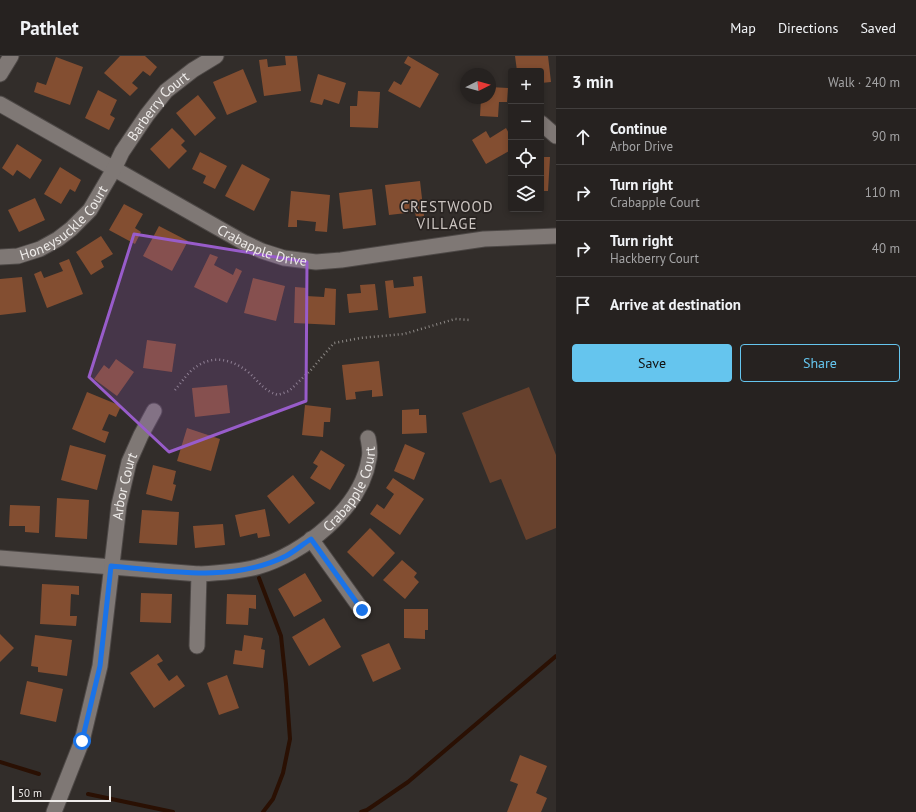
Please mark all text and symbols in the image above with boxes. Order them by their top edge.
text: Pathlet [20,16,79,40]
text: Map [730,19,756,37]
text: Directions [778,19,838,37]
text: Saved [860,19,896,37]
street label: Barberry Court [123,67,193,144]
north arrow [460,68,496,104]
map controls [508,68,544,212]
button: + [508,68,544,104]
text: 3 min [572,71,613,93]
text: Walk · 240 m [828,74,900,91]
button: − [508,104,544,140]
text: Continue [610,119,667,138]
icon: ahead [572,126,594,148]
text: 90 m [872,128,900,145]
text: Arbor Drive [610,138,673,155]
button: locate [508,140,544,176]
text: Turn right [610,175,673,194]
button: layers [508,176,544,212]
street label: Honeysuckle Court [17,182,112,264]
icon: right [572,182,594,204]
text: 110 m [865,184,900,201]
text: Crabapple Court [610,194,700,211]
district label: CRESTWOOD VILLAGE [400,197,494,233]
street label: Crabapple Drive [214,220,308,270]
text: Turn right [610,231,673,250]
icon: right [572,238,594,260]
text: 40 m [872,240,900,257]
text: Hackberry Court [610,250,699,267]
icon: arrive [572,294,594,316]
text: Arrive at destination [610,295,741,314]
button: Save [572,344,732,382]
button: Share [740,344,900,382]
street label: Crabapple Court [319,446,379,536]
street label: Arbor Court [108,449,141,521]
route end [353,601,371,619]
route start [73,732,91,750]
scale bar [12,784,111,803]
text: 50 m [18,786,42,800]

